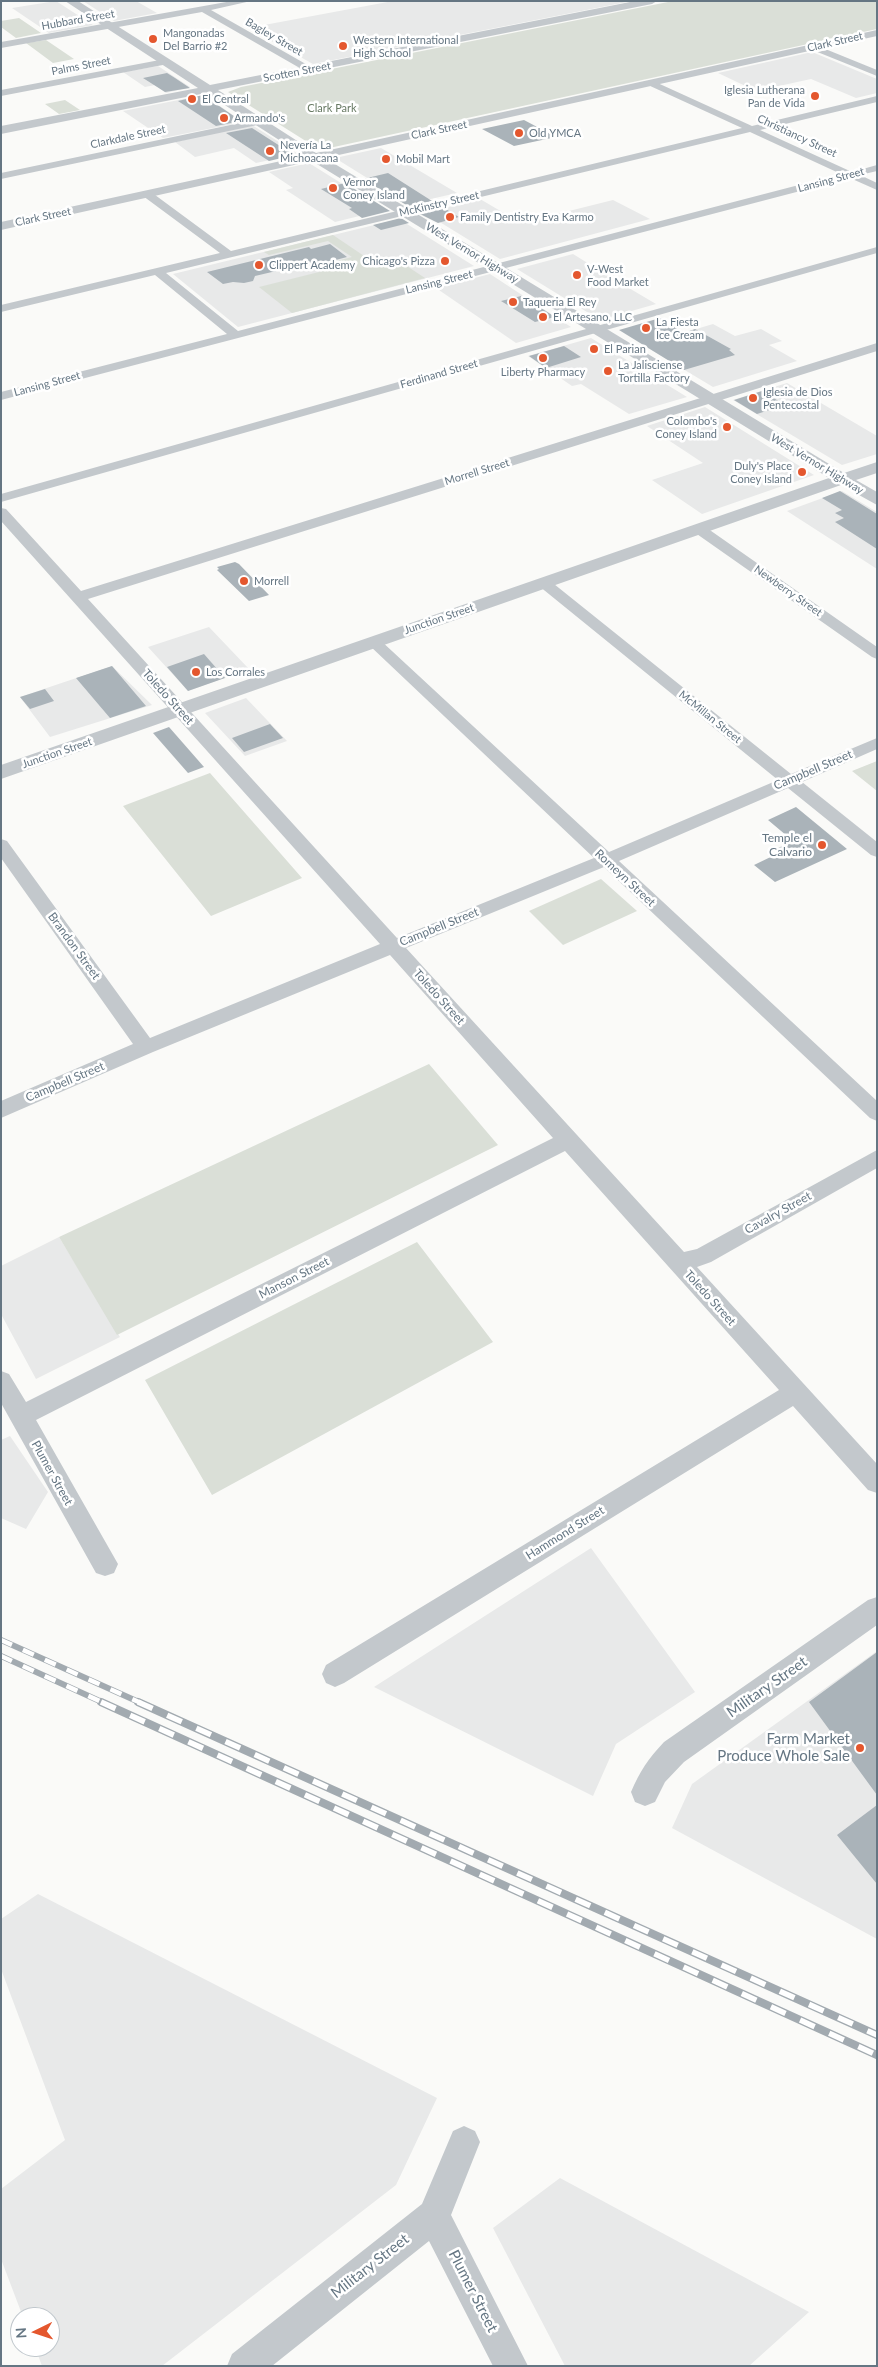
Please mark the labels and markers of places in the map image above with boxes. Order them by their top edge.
place label: Mangonadas Del Barrio #2 [163,26,227,52]
marker: Mangonadas Del Barrio #2 [147,33,159,45]
place label: Western International High School [353,33,459,59]
marker: Western International High School [337,40,349,52]
place label: Iglesia Lutherana Pan de Vida [724,83,805,109]
marker: Iglesia Lutherana Pan de Vida [809,90,821,102]
place label: El Central [202,92,249,106]
marker: El Central [186,93,198,105]
place label: Armando's [234,111,285,125]
marker: Armando's [218,112,230,124]
place label: Old YMCA [529,126,581,140]
marker: Old YMCA [513,127,525,139]
place label: Nevería La Michoacana [280,138,338,164]
marker: Nevería La Michoacana [264,145,276,157]
place label: Mobil Mart [396,152,450,166]
marker: Mobil Mart [380,153,392,165]
place label: Vernor Coney Island [343,175,405,201]
marker: Vernor Coney Island [327,182,339,194]
place label: Family Dentistry Eva Karmo [460,210,594,224]
marker: Family Dentistry Eva Karmo [444,211,456,223]
place label: Chicago's Pizza [362,254,435,268]
marker: Chicago's Pizza [439,255,451,267]
place label: Clippert Academy [269,258,355,272]
marker: Clippert Academy [253,259,265,271]
place label: V-West Food Market [587,262,649,288]
marker: V-West Food Market [571,269,583,281]
place label: Taqueria El Rey [523,295,596,309]
marker: Taqueria El Rey [507,296,519,308]
place label: El Artesano, LLC [553,310,632,324]
marker: El Artesano, LLC [537,311,549,323]
place label: La Fiesta Ice Cream [656,315,704,341]
marker: La Fiesta Ice Cream [640,322,652,334]
place label: El Parian [604,342,646,356]
marker: El Parian [588,343,600,355]
marker: Liberty Pharmacy [537,352,549,364]
place label: La Jalisciense Tortilla Factory [618,358,690,384]
place label: Liberty Pharmacy [501,365,585,379]
marker: La Jalisciense Tortilla Factory [602,365,614,377]
place label: Iglesia de Dios Pentecostal [763,385,832,411]
marker: Iglesia de Dios Pentecostal [747,392,759,404]
place label: Colombo's Coney Island [655,414,717,440]
marker: Colombo's Coney Island [721,421,733,433]
place label: Duly's Place Coney Island [730,459,792,485]
marker: Duly's Place Coney Island [796,466,808,478]
place label: Morrell [254,574,289,588]
marker: Morrell [238,575,250,587]
place label: Los Corrales [206,665,265,679]
marker: Los Corrales [190,666,202,678]
place label: Temple el Calvario [762,831,812,859]
marker: Temple el Calvario [816,839,828,851]
place label: Farm Market Produce Whole Sale [717,1730,850,1765]
marker: Farm Market Produce Whole Sale [854,1742,866,1754]

